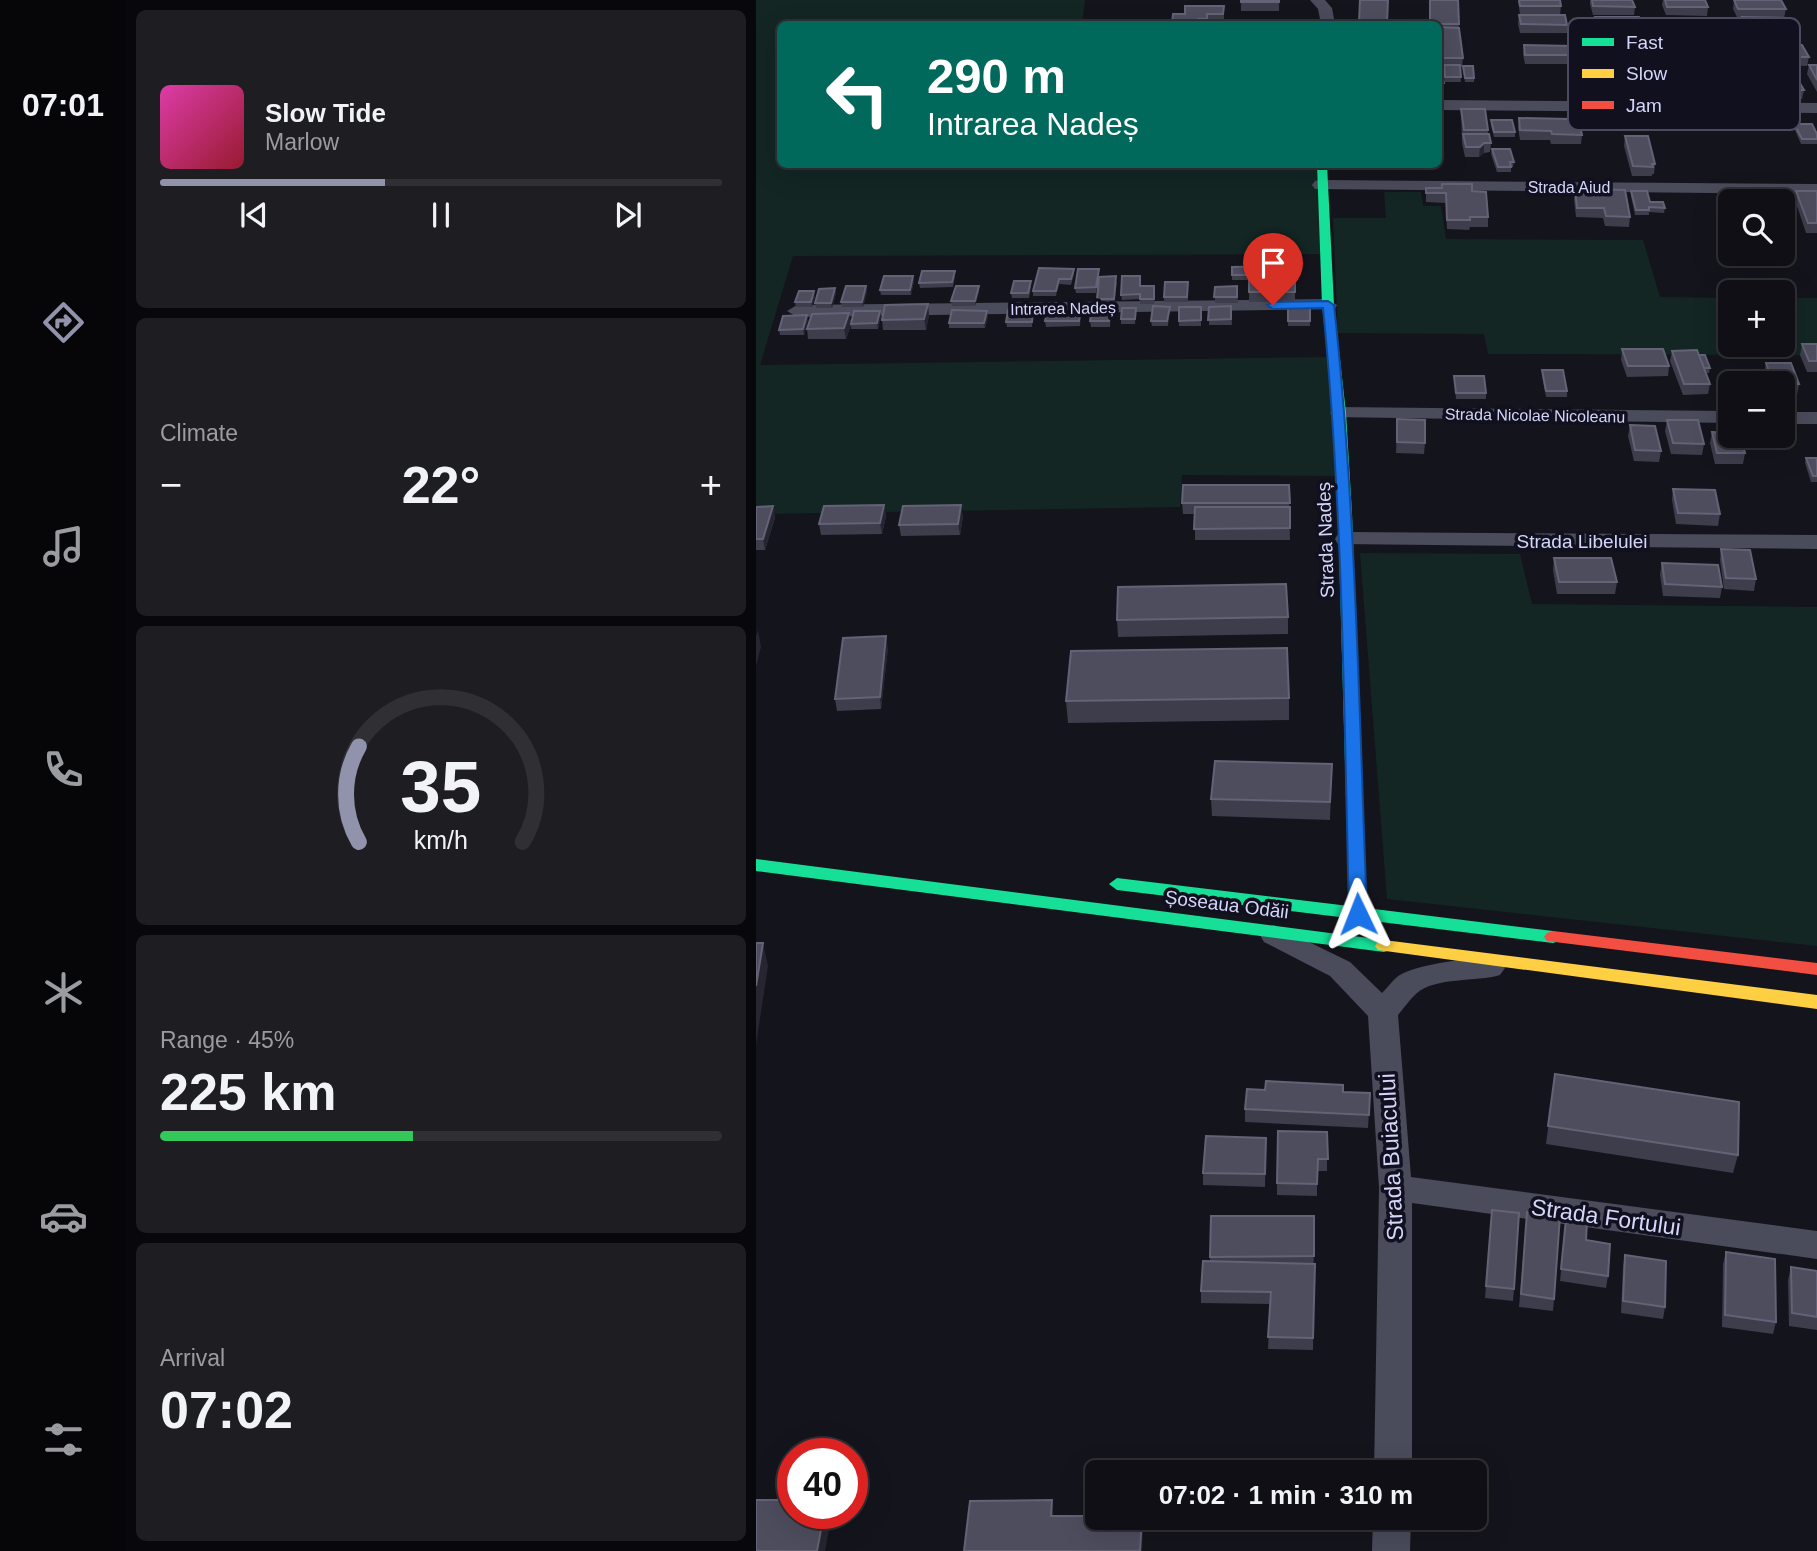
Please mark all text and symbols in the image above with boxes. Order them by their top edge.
legend [1568,18,1800,130]
text: Fast [1626,32,1664,53]
icon: left [812,49,903,140]
text: 290 m [927,49,1066,103]
text: Slow [1626,63,1667,84]
text: 07:01 [22,87,104,123]
text: Jam [1626,95,1662,116]
text: Slow Tide [265,98,386,128]
text: Intrarea Nadeș [927,106,1139,142]
text: Marlow [265,129,339,155]
street label: Strada Aiud [1528,179,1610,196]
map controls [1718,189,1795,448]
button: search [1718,189,1795,266]
icon: previous [235,196,273,234]
icon: pause [422,196,460,234]
icon: next [609,196,647,234]
pin [1243,233,1303,305]
icon: arrive [1254,244,1292,282]
button: + [1718,280,1795,357]
icon: directions [39,298,88,347]
street label: Intrarea Nadeș [1010,299,1116,318]
button: − [1718,371,1795,448]
street label: Strada Nicolae Nicoleanu [1445,405,1625,426]
text: Climate [160,420,238,446]
text: 22° [402,456,480,514]
text: − [160,464,182,506]
text: + [700,464,722,506]
street label: Strada Nadeș [1313,482,1338,598]
icon: music [39,522,88,571]
street label: Strada Libelulei [1517,531,1647,552]
icon: phone [39,745,88,794]
text: 35 [401,746,481,827]
text: km/h [414,825,468,853]
position arrow [1321,877,1395,951]
street label: Șoseaua Odăii [1164,886,1290,923]
icon: climate [39,968,88,1017]
text: Range · 45% [160,1027,294,1053]
text: 225 km [160,1063,336,1121]
street label: Strada Buiacului [1374,1073,1408,1241]
icon: car [39,1192,88,1241]
street label: Strada Fortului [1529,1194,1683,1240]
text: Arrival [160,1345,225,1371]
text: 07:02 [160,1381,293,1439]
icon: filters [39,1415,88,1464]
speed limit sign: 40 [777,1438,868,1529]
text: 07:02 · 1 min · 310 m [1159,1480,1413,1510]

